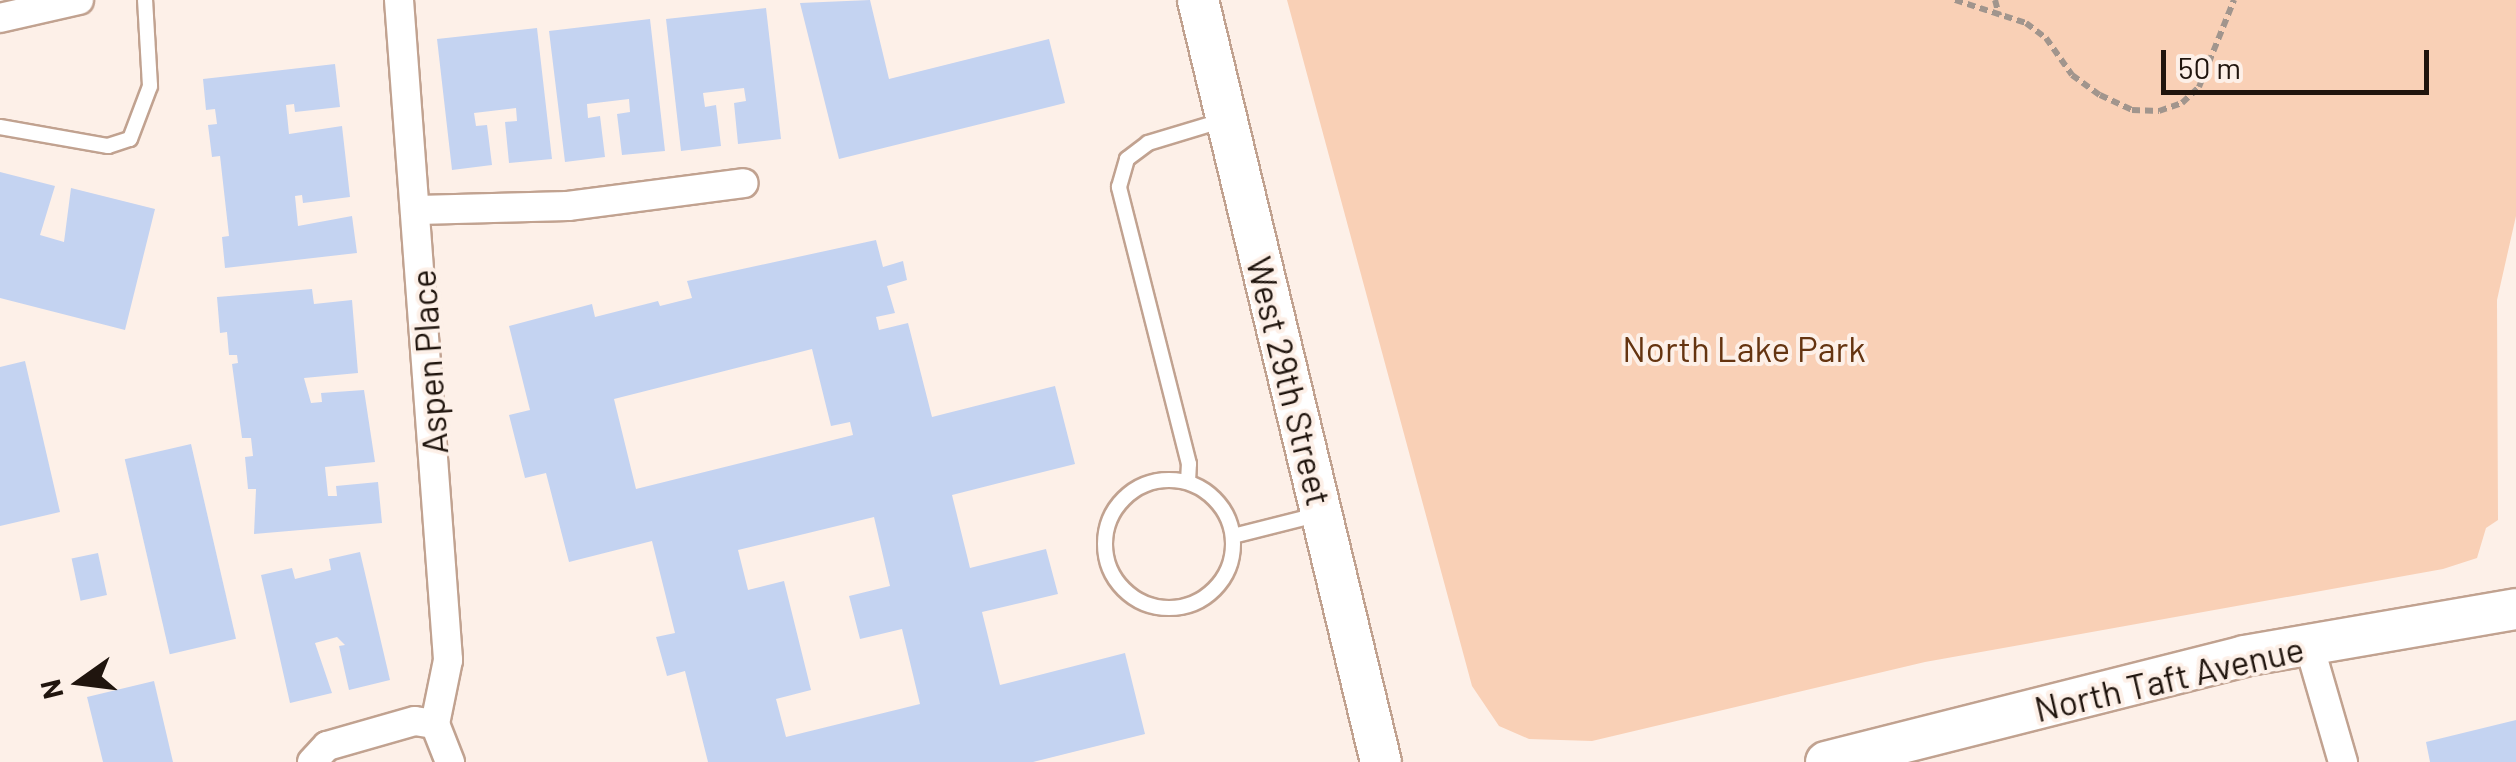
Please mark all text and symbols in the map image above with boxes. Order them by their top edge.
scale bar [2166,30,2434,92]
text: 50 m [2178,49,2241,85]
street label: West 29th Street [1239,252,1341,510]
street label: Aspen Place [401,268,455,456]
park label: North Lake Park [1622,327,1866,369]
street label: North Taft Avenue [2030,627,2308,729]
north arrow [30,632,130,732]
text: N [32,676,70,702]

